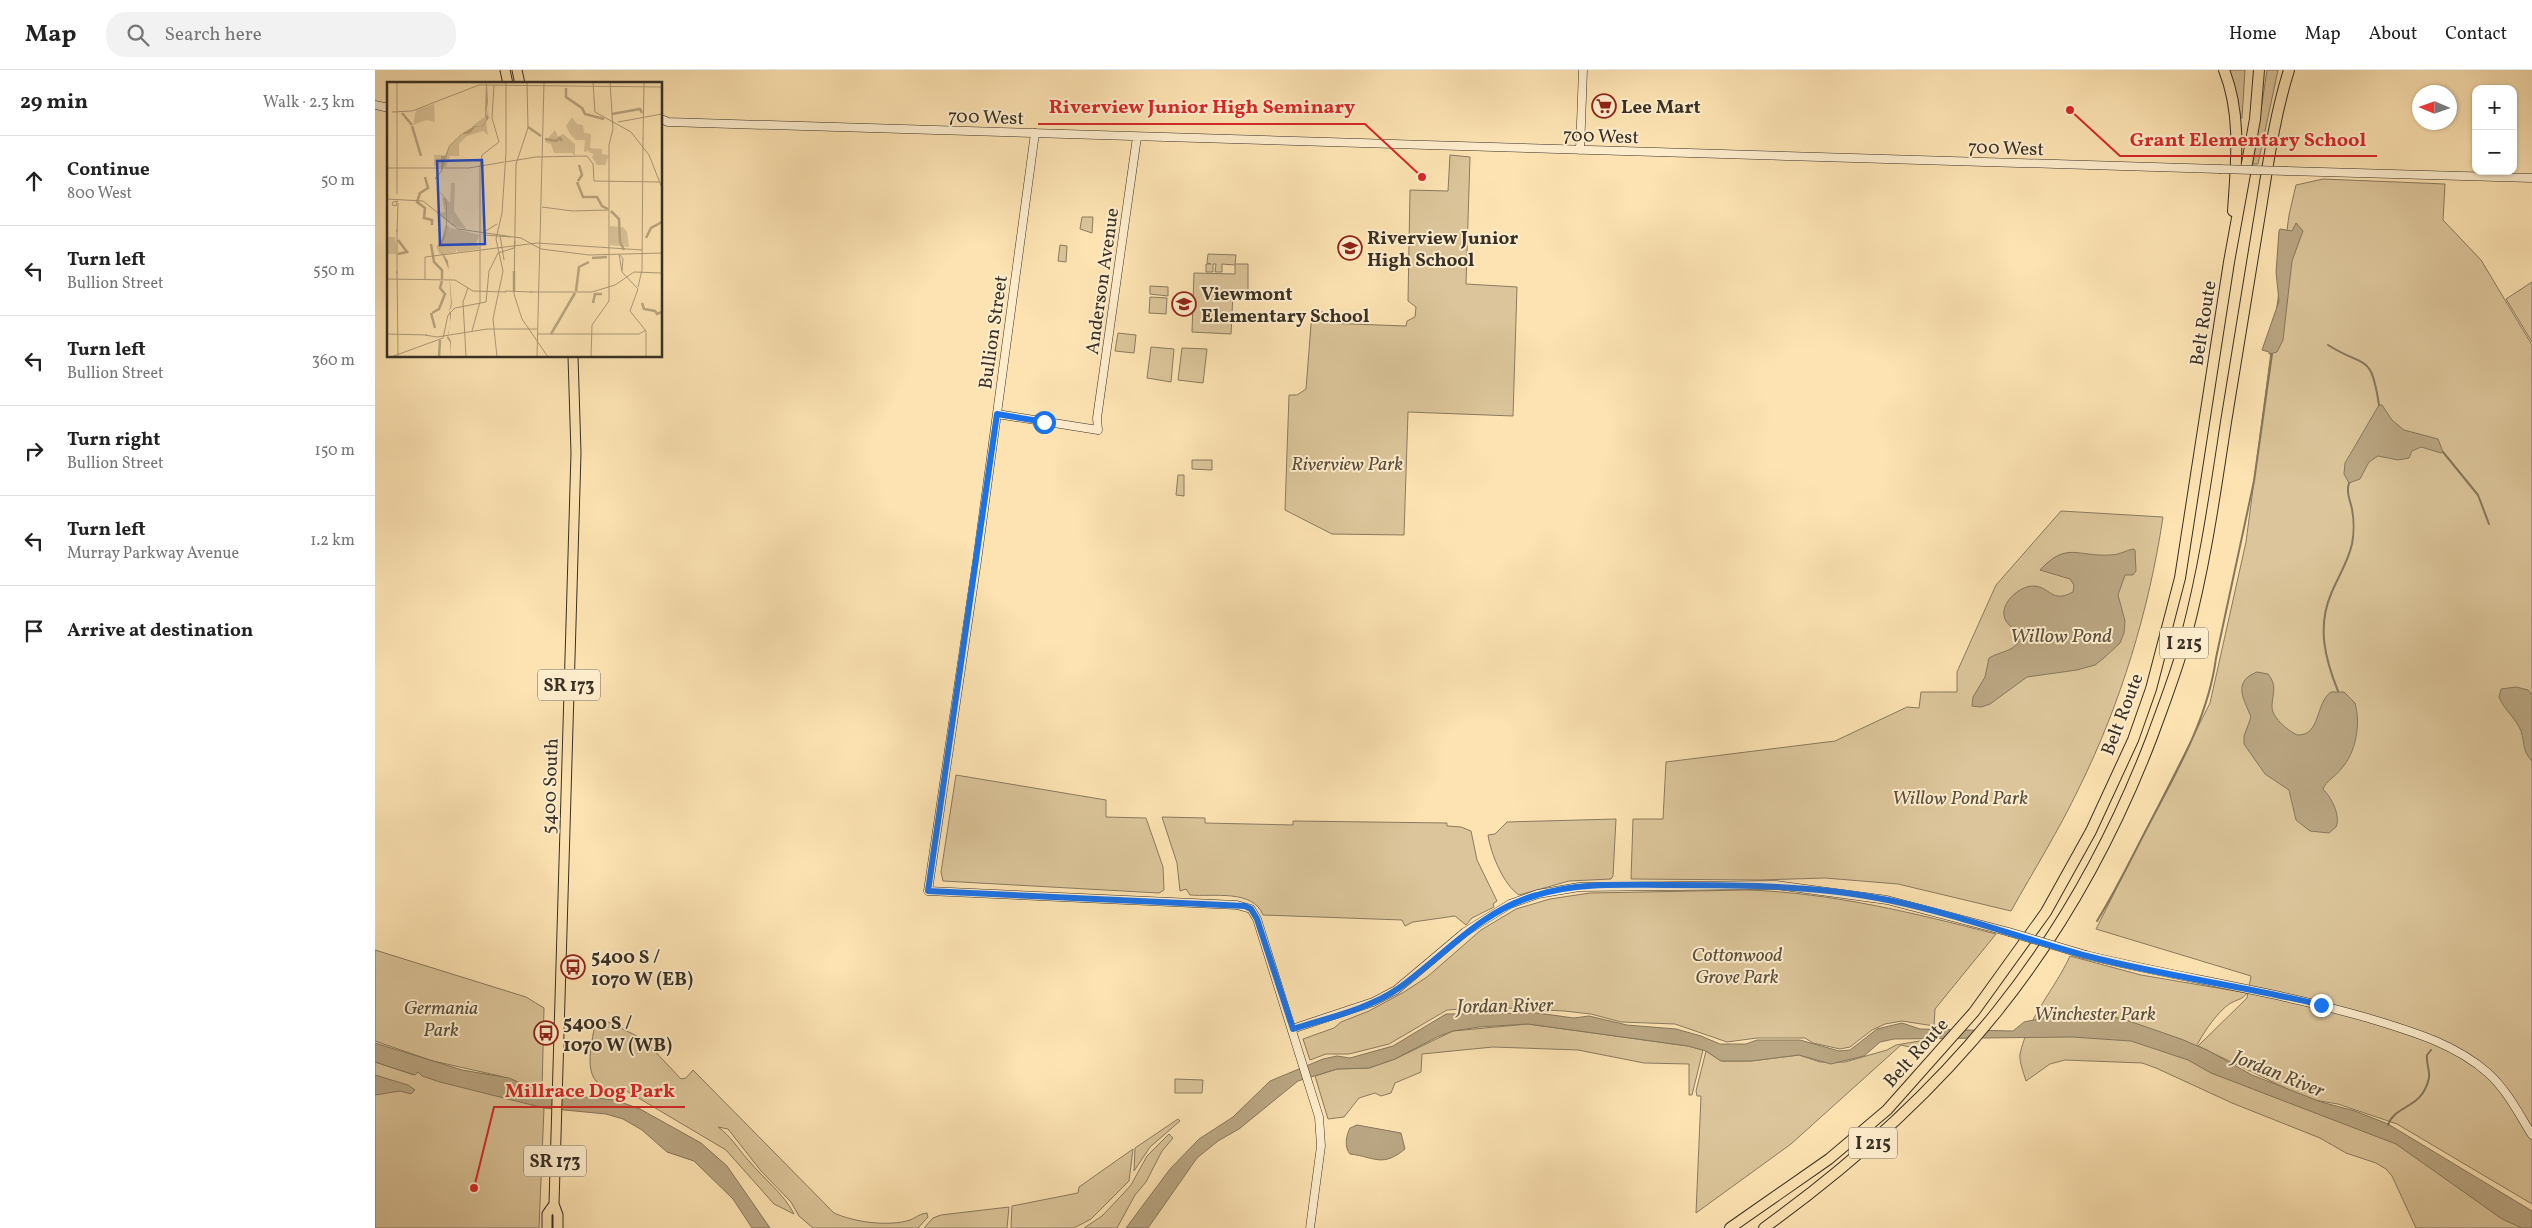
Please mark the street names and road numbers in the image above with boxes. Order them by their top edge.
street label: 700 West [947,104,1025,132]
street label: 700 West [1562,123,1640,151]
street label: 700 West [1967,135,2045,163]
street label: Anderson Avenue [1080,206,1126,356]
street label: Bullion Street [973,273,1015,391]
street label: Belt Route [2184,279,2224,368]
road number: I 215 [2160,628,2208,658]
road number: SR 173 [538,670,600,700]
street label: Belt Route [2095,670,2150,759]
street label: 5400 South [536,737,566,835]
street label: Belt Route [1878,1013,1955,1094]
road number: I 215 [1849,1128,1897,1158]
road number: SR 173 [524,1146,586,1176]

